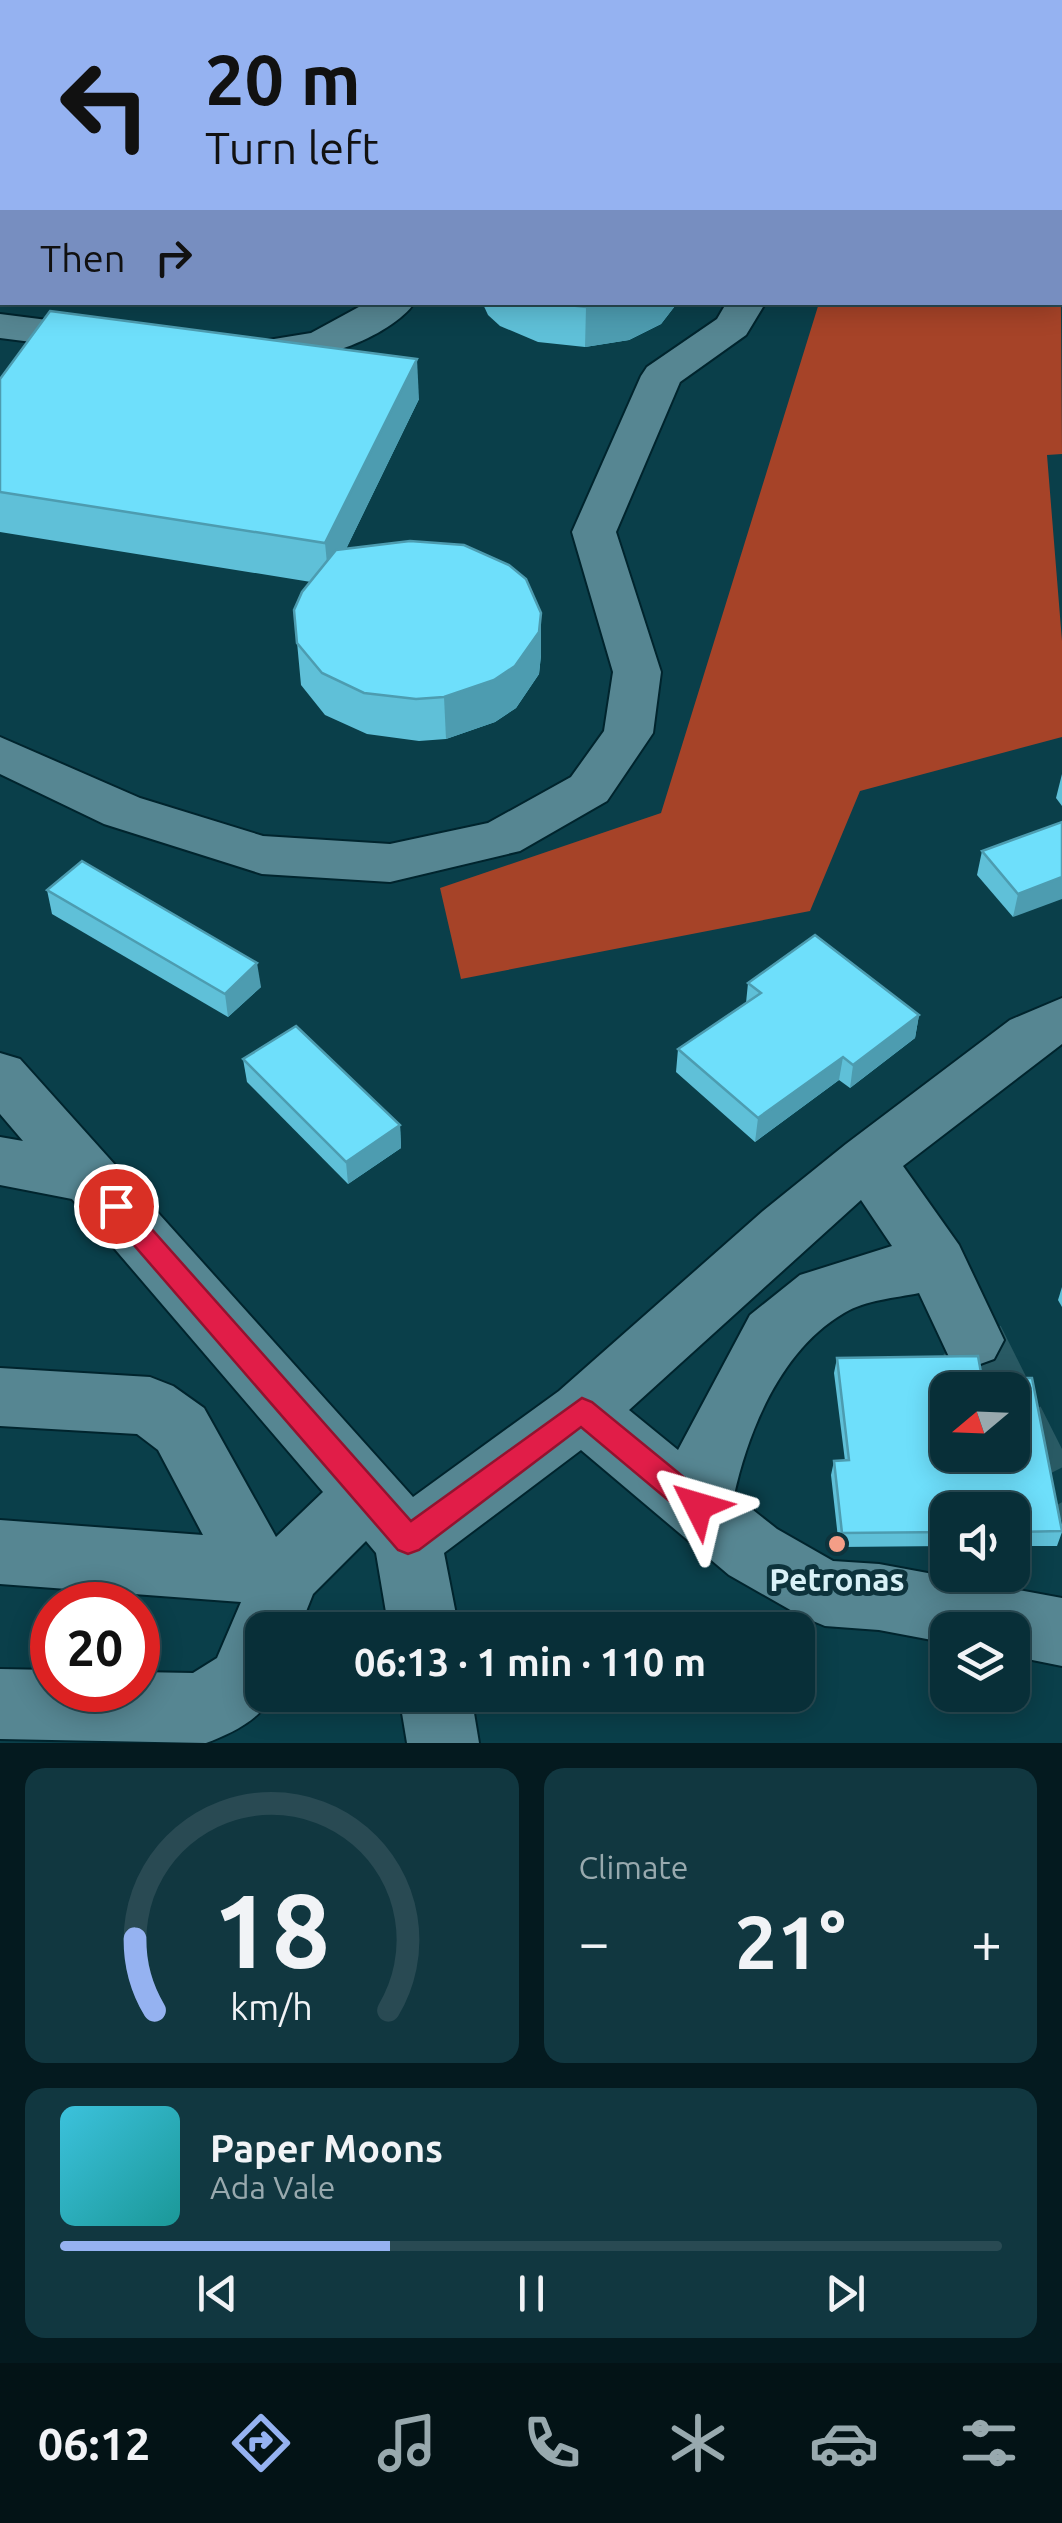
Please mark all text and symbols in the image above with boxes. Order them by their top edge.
icon: left [40,40,170,170]
text: 20 m [205,40,361,118]
text: Turn left [205,122,379,173]
icon: right [146,230,201,285]
text: Then [40,237,126,279]
pin [74,1164,159,1249]
icon: arrive [89,1179,144,1234]
north arrow [930,1372,1030,1472]
map controls [930,1372,1030,1712]
position arrow [646,1454,750,1558]
button: sound [930,1492,1030,1592]
marker: Petronas [826,1533,848,1555]
place label: Petronas [769,1561,905,1597]
speed limit sign: 20 [30,1582,160,1712]
button: layers [930,1612,1030,1712]
text: 06:13 · 1 min · 110 m [354,1641,706,1683]
text: Climate [579,1849,689,1885]
text: 18 [213,1871,330,1988]
text: 21° [735,1899,846,1983]
text: − [579,1911,610,1972]
text: + [971,1911,1002,1972]
text: km/h [230,1987,313,2027]
text: Paper Moons [210,2127,443,2169]
text: Ada Vale [210,2169,336,2205]
icon: previous [190,2266,245,2321]
icon: pause [504,2266,559,2321]
icon: next [818,2266,873,2321]
icon: directions [226,2408,296,2478]
icon: music [372,2408,442,2478]
icon: phone [517,2408,587,2478]
icon: climate [663,2408,733,2478]
icon: car [809,2408,879,2478]
icon: filters [954,2408,1024,2478]
text: 06:12 [38,2418,150,2469]

